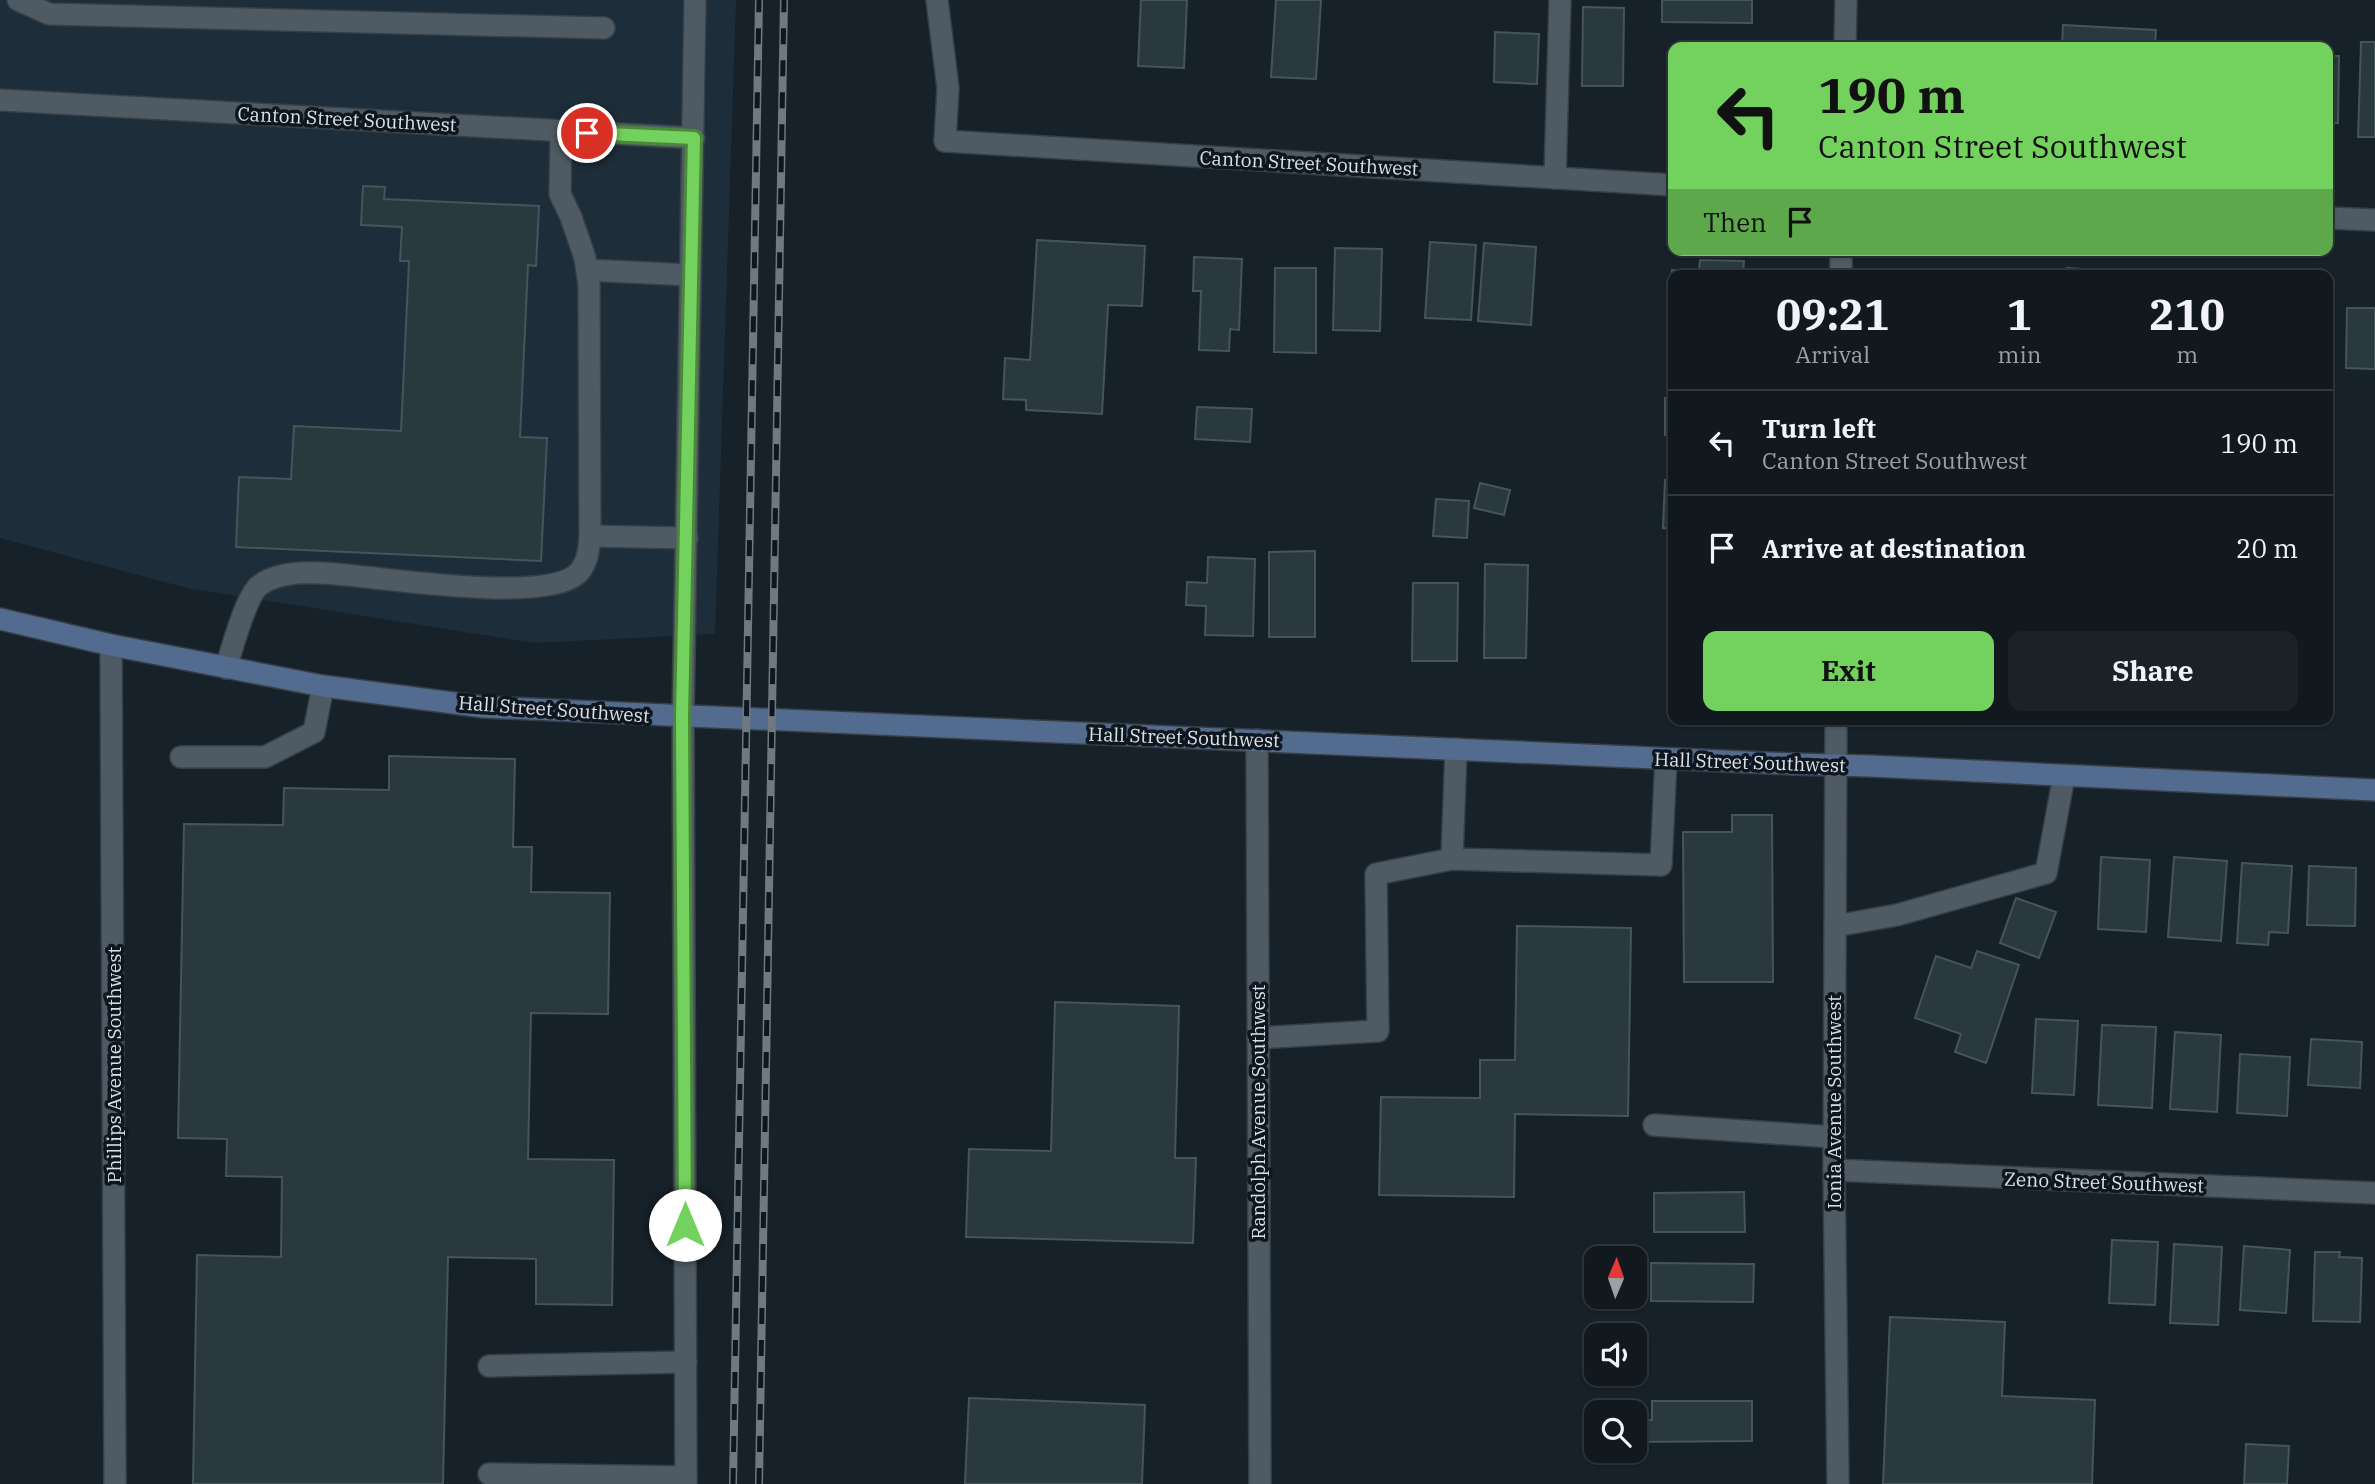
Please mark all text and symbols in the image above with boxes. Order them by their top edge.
text: 190 m [1818,63,1965,126]
icon: left [1703,70,1794,161]
street label: Canton Street Southwest [237,101,457,137]
pin [557,103,617,163]
icon: arrive [568,114,606,152]
text: Canton Street Southwest [1818,125,2187,167]
street label: Canton Street Southwest [1199,145,1419,181]
icon: arrive [1781,203,1819,241]
text: Then [1703,205,1767,239]
text: 09:21 [1776,287,1890,342]
text: 1 [2007,287,2032,342]
text: 210 [2149,287,2225,342]
text: Arrival [1795,339,1870,369]
text: min [1998,339,2041,369]
text: m [2176,339,2198,369]
text: Turn left [1762,411,1876,445]
icon: left [1703,424,1741,462]
text: 190 m [2220,426,2298,460]
text: Canton Street Southwest [1762,445,2027,475]
icon: arrive [1703,529,1741,567]
text: Arrive at destination [1762,531,2026,565]
text: 20 m [2236,531,2298,565]
button: Exit [1703,631,1994,711]
button: Share [2008,631,2298,711]
street label: Hall Street Southwest [458,690,651,728]
street label: Hall Street Southwest [1088,722,1280,752]
street label: Hall Street Southwest [1654,747,1846,777]
street label: Phillips Avenue Southwest [102,947,126,1183]
street label: Randolph Avenue Southwest [1246,984,1270,1240]
street label: Ionia Avenue Southwest [1822,995,1846,1209]
street label: Zeno Street Southwest [2004,1167,2205,1197]
position arrow [648,1188,722,1262]
north arrow [1584,1246,1647,1309]
map controls [1584,1246,1647,1463]
button: sound [1584,1323,1647,1386]
button: search [1584,1400,1647,1463]

